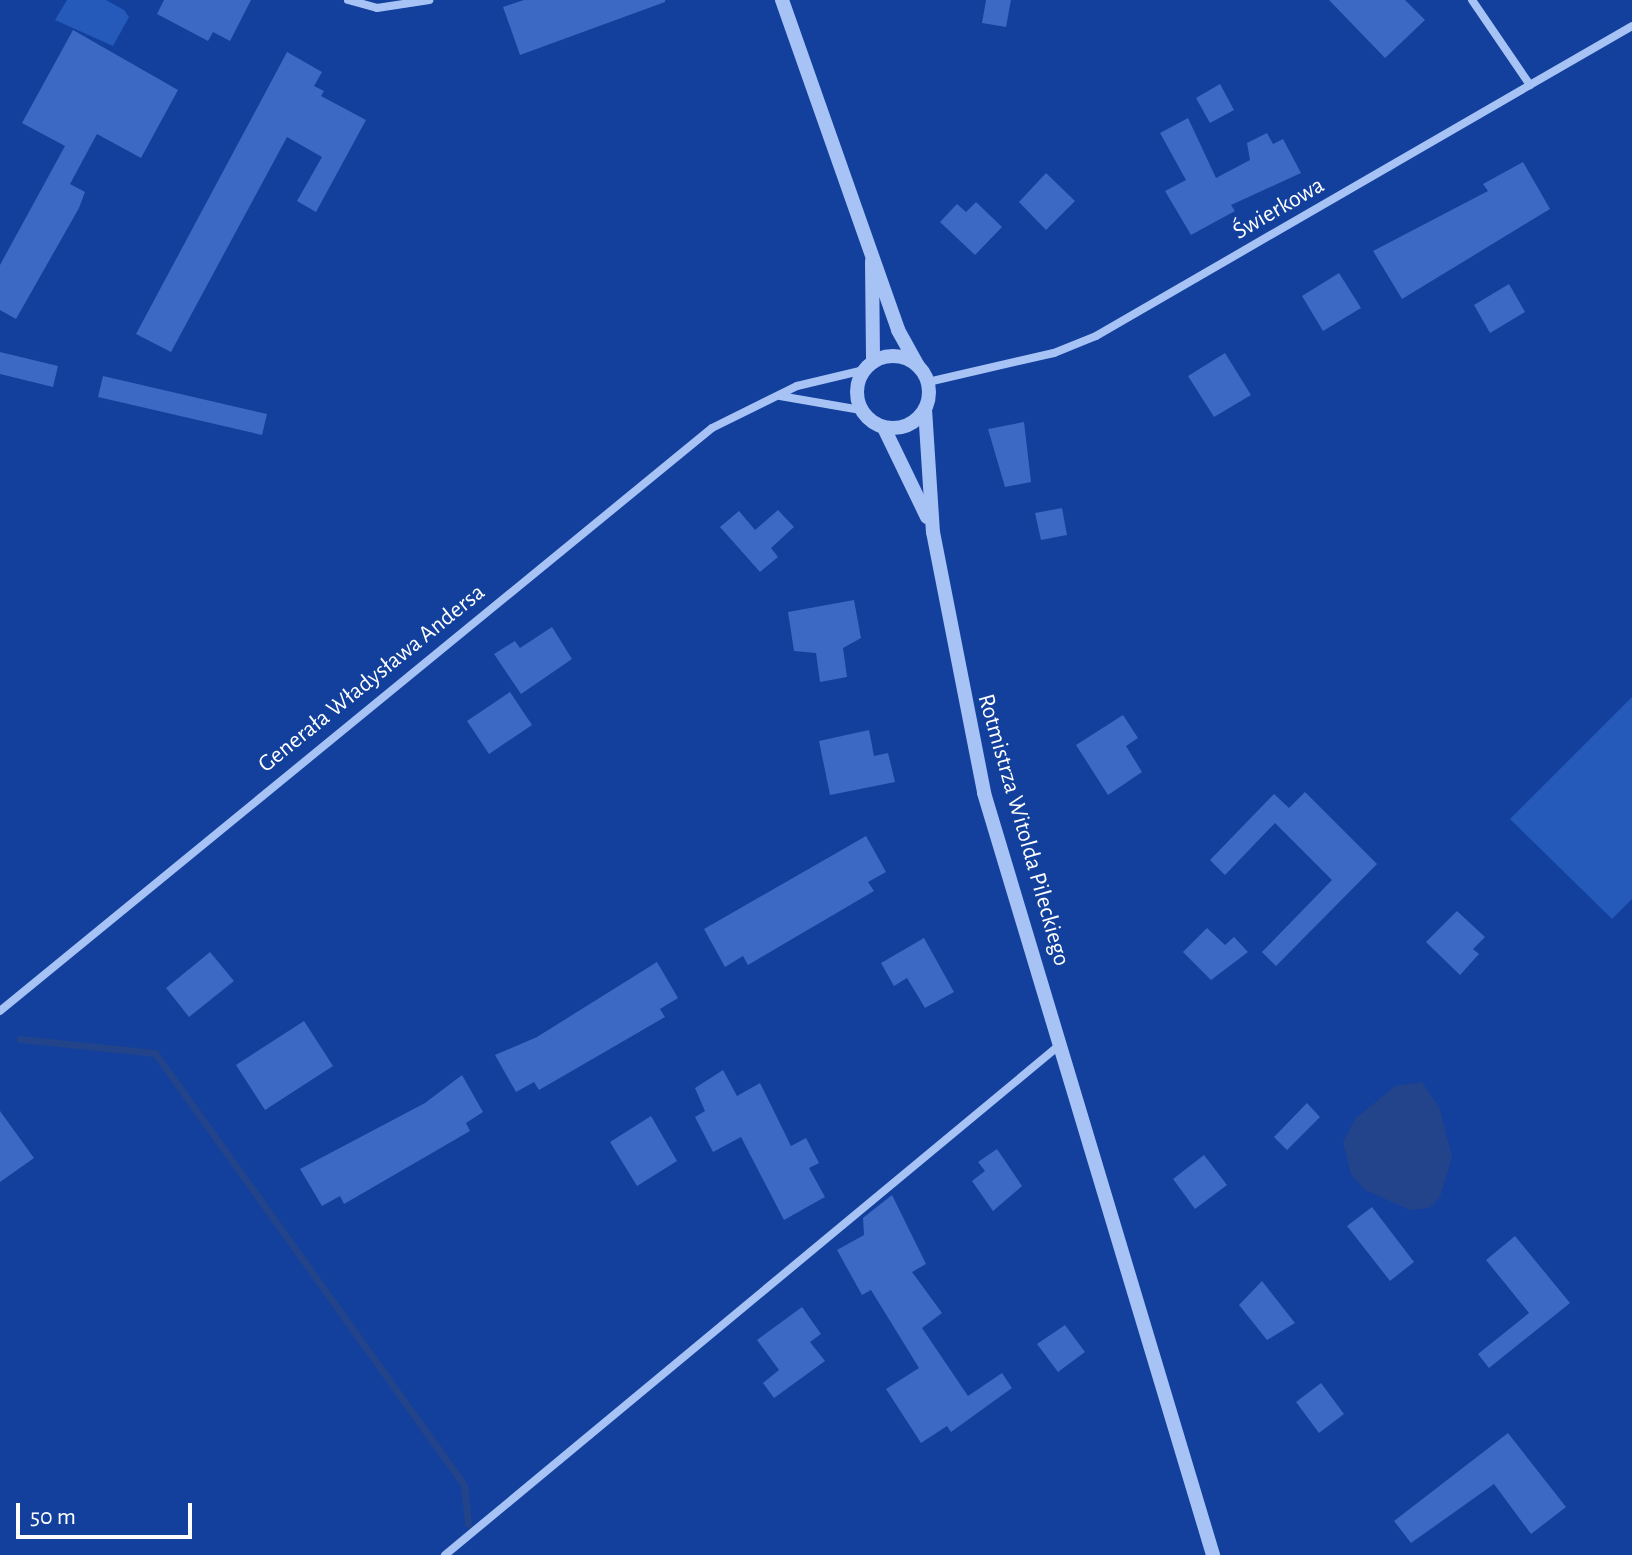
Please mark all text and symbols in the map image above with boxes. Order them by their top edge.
street label: Świerkowa [1228,171,1330,247]
street label: Generała Władysława Andersa [253,579,491,779]
street label: Rotmistrza Witolda Pileckiego [970,691,1076,969]
scale bar [20,1487,196,1537]
text: 50 m [30,1505,76,1529]

